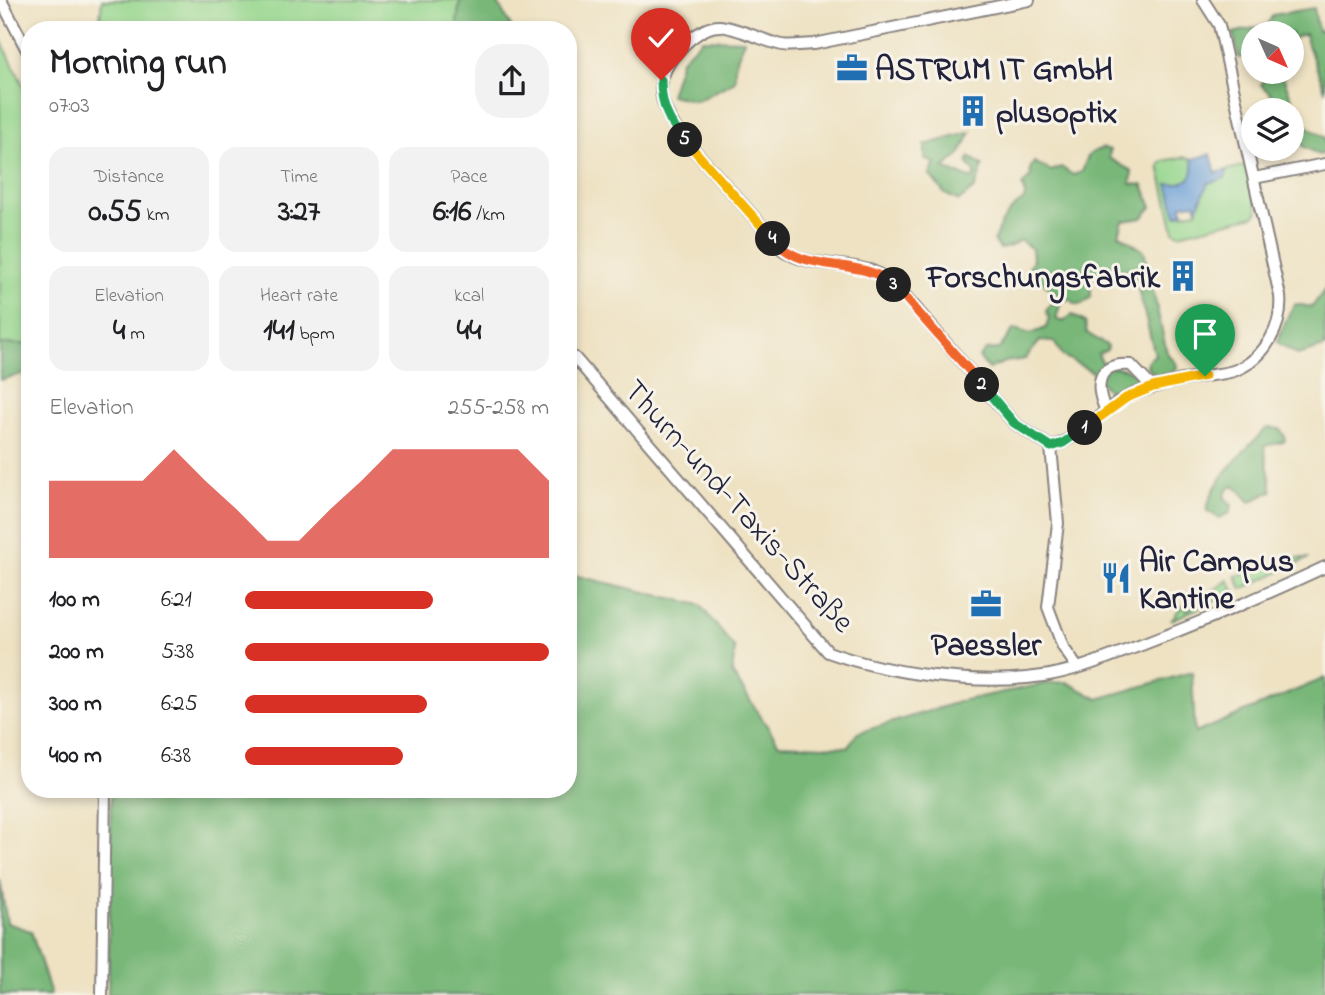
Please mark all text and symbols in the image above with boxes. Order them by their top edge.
pin [631,8,691,80]
icon: check [642,19,680,57]
north arrow [1241,21,1304,84]
map controls [1241,21,1304,161]
text: Morning run [49,36,227,92]
button: share [475,44,549,118]
place label: ASTRUM IT GmbH [875,48,1113,95]
office icon: ASTRUM IT GmbH [835,51,869,85]
text: 07:03 [49,90,90,123]
place label: plusoptix [996,91,1117,138]
building icon: plusoptix [956,94,990,128]
button: layers [1241,98,1304,161]
pin: 5 [668,122,702,158]
text: 5 [679,126,690,153]
text: Distance [94,164,164,191]
text: Time [280,164,318,191]
text: Pace [450,164,488,191]
text: 0.55 [88,191,142,235]
text: 3:27 [278,191,320,235]
text: 6:16 [433,191,471,235]
text: km [142,202,170,229]
text: /km [471,202,505,229]
pin: 4 [756,222,790,256]
text: 4 [769,225,776,252]
place label: Forschungsfabrik [924,256,1161,304]
building icon: Forschungsfabrik [1166,259,1200,293]
pin: 3 [876,268,912,302]
text: 3 [890,271,897,298]
text: Elevation [94,283,164,310]
text: Heart rate [260,283,338,310]
text: kcal [454,283,484,310]
pin [1175,304,1235,376]
text: 4 [113,310,125,354]
text: 141 [263,310,295,354]
text: 44 [457,310,481,354]
icon: arrive [1186,315,1224,353]
text: m [125,321,145,348]
text: bpm [295,321,335,348]
pin: 2 [964,368,1000,402]
street label: Thurn-und-Taxis-Straße [611,370,865,645]
text: 2 [977,371,986,398]
text: Elevation [49,392,134,425]
text: 255–258 m [448,392,549,425]
pin: 1 [1068,410,1102,446]
text: 1 [1081,414,1088,441]
place label: Air Campus Kantine [1139,540,1294,624]
restaurant icon: Air Campus Kantine [1099,561,1133,595]
text: 100 m [49,584,100,617]
text: 6:21 [161,584,192,617]
office icon: Paessler [969,587,1003,621]
place label: Paessler [931,624,1042,671]
text: 200 m [49,636,104,669]
text: 5:38 [161,636,194,669]
text: 300 m [49,688,102,721]
text: 6:25 [161,688,198,721]
text: 400 m [49,740,102,773]
text: 6:38 [161,740,191,773]

